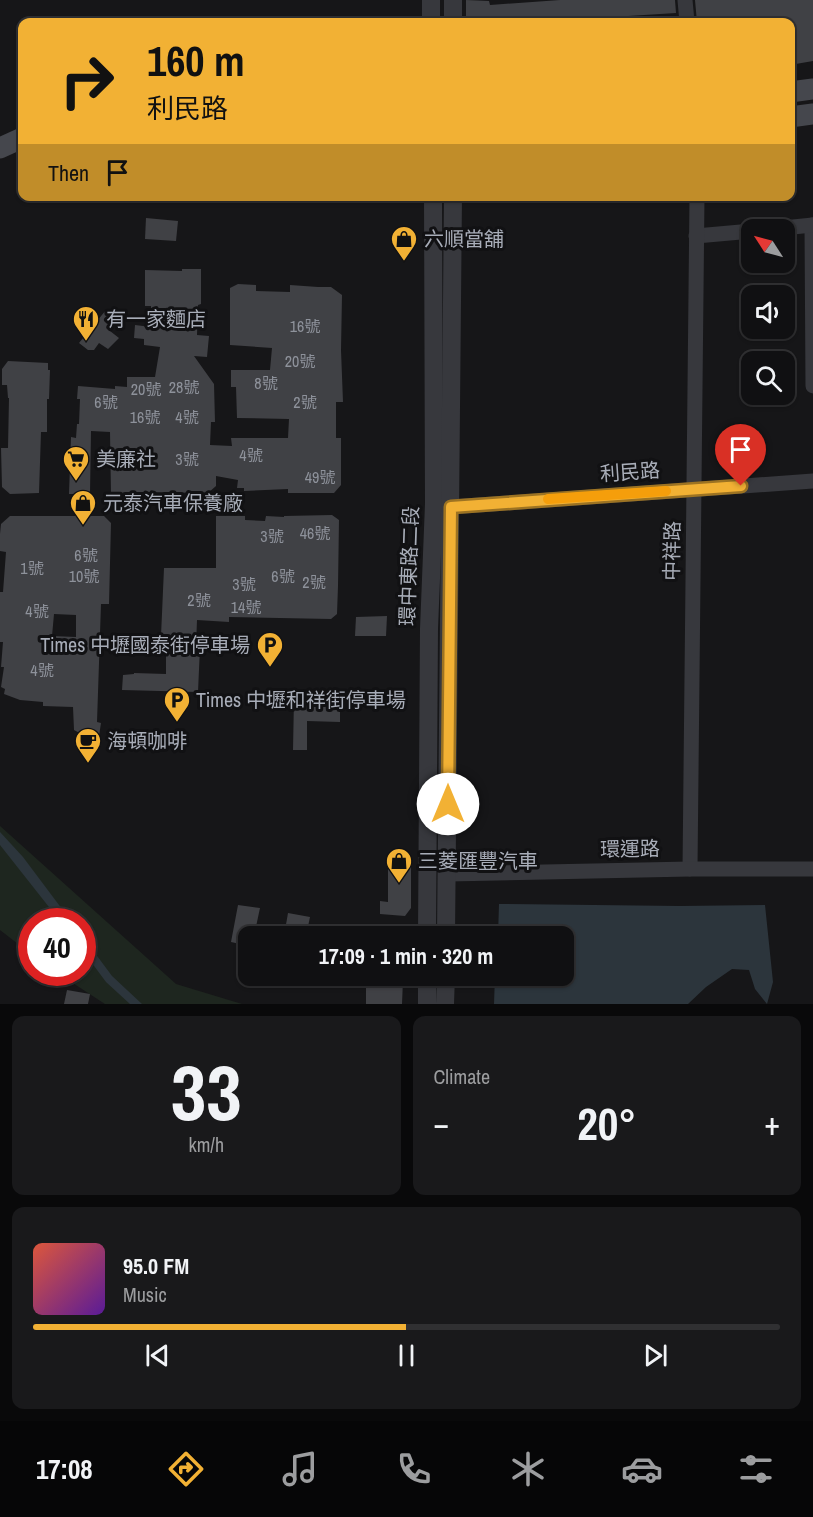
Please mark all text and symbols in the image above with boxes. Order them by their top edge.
text: 160 m [147,33,245,89]
icon: right [48,42,126,120]
text: 利民路 [147,90,228,126]
icon: arrive [101,156,134,189]
text: Then [48,158,89,188]
north arrow [741,219,795,273]
map controls [741,219,795,405]
shop icon: 六順當舖 [389,224,419,262]
place label: 六順當舖 [424,225,504,252]
button: sound [741,285,795,339]
restaurant icon: 有一家麵店 [71,304,101,342]
place label: 有一家麵店 [106,305,206,332]
house number: 16號 [290,315,320,337]
house number: 20號 [285,350,315,372]
button: search [741,351,795,405]
house number: 8號 [254,372,278,394]
house number: 28號 [169,376,199,398]
house number: 20號 [131,378,161,400]
house number: 6號 [94,391,118,413]
house number: 2號 [293,391,317,413]
house number: 16號 [130,406,160,428]
house number: 4號 [175,406,199,428]
pin [715,424,766,486]
icon: arrive [724,433,757,466]
supermarket icon: 美廉社 [61,444,91,482]
house number: 4號 [239,444,263,466]
place label: 美廉社 [96,445,156,472]
house number: 3號 [175,448,199,470]
street label: 利民路 [599,456,661,487]
house number: 49號 [305,466,335,488]
shop icon: 元泰汽車保養廠 [68,488,98,526]
place label: 元泰汽車保養廠 [103,489,243,516]
street label: 環中東路二段 [393,506,424,626]
street label: 中祥路 [657,521,686,581]
house number: 46號 [300,522,330,544]
house number: 3號 [260,525,284,547]
house number: 6號 [74,544,98,566]
house number: 1號 [20,557,44,579]
house number: 10號 [69,565,99,587]
house number: 6號 [271,565,295,587]
house number: 2號 [302,571,326,593]
house number: 3號 [232,573,256,595]
house number: 2號 [187,589,211,611]
house number: 14號 [231,596,261,618]
house number: 4號 [25,600,49,622]
parking icon: Times 中壢國泰街停車場 [255,630,285,668]
place label: Times 中壢國泰街停車場 [40,631,250,658]
house number: 4號 [30,659,54,681]
parking icon: Times 中壢和祥街停車場 [162,685,192,723]
place label: Times 中壢和祥街停車場 [196,686,406,713]
cafe icon: 海頓咖啡 [73,726,103,764]
place label: 海頓咖啡 [107,727,187,754]
position arrow [416,772,480,836]
street label: 環運路 [600,834,660,863]
shop icon: 三菱匯豐汽車 [384,846,414,884]
place label: 三菱匯豐汽車 [418,847,538,874]
speed limit sign: 40 [18,908,96,986]
text: 17:09 · 1 min · 320 m [319,941,493,971]
text: 33 [171,1039,242,1144]
text: Climate [434,1063,490,1090]
text: 20° [577,1093,636,1154]
text: − [434,1101,449,1145]
text: + [764,1101,780,1145]
text: km/h [188,1131,224,1158]
text: 95.0 FM [123,1251,189,1281]
text: Music [123,1281,167,1308]
icon: previous [141,1339,174,1372]
icon: pause [390,1339,423,1372]
icon: next [639,1339,672,1372]
icon: directions [165,1448,207,1490]
icon: music [279,1448,321,1490]
icon: phone [393,1448,435,1490]
icon: climate [507,1448,549,1490]
icon: car [621,1448,663,1490]
icon: filters [735,1448,777,1490]
text: 17:08 [36,1451,93,1487]

